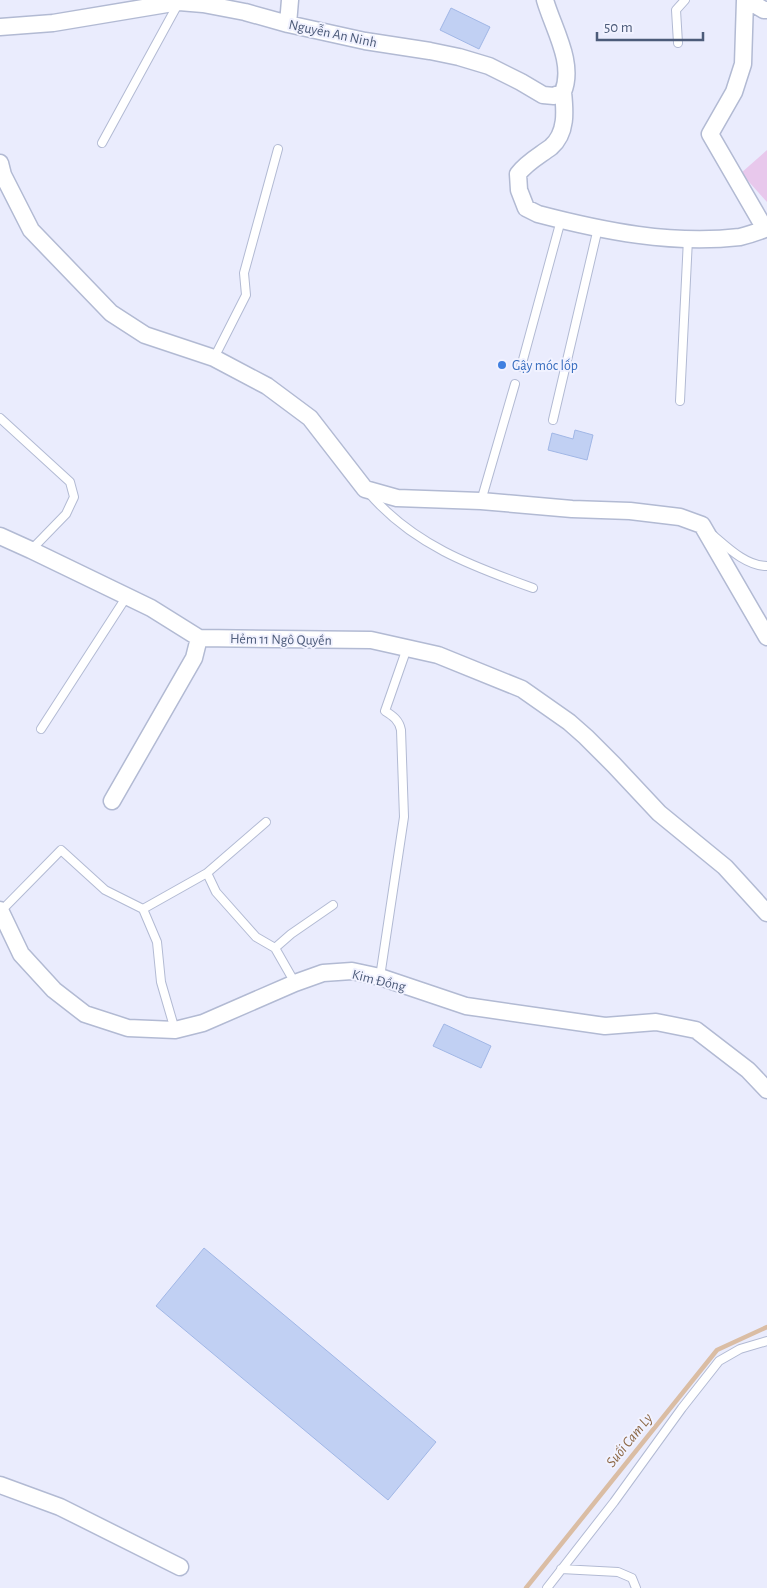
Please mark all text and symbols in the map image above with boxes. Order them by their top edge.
scale bar [597,10,703,42]
street label: Nguyễn An Ninh [287,16,379,50]
text: 50 m [604,20,633,35]
place label: Gậy móc lốp [512,358,578,373]
marker: Gậy móc lốp [496,359,508,371]
street label: Hẻm 11 Ngô Quyền [230,631,332,648]
street label: Kim Đồng [351,967,407,994]
water label: Suối Cam Ly [603,1410,656,1470]

